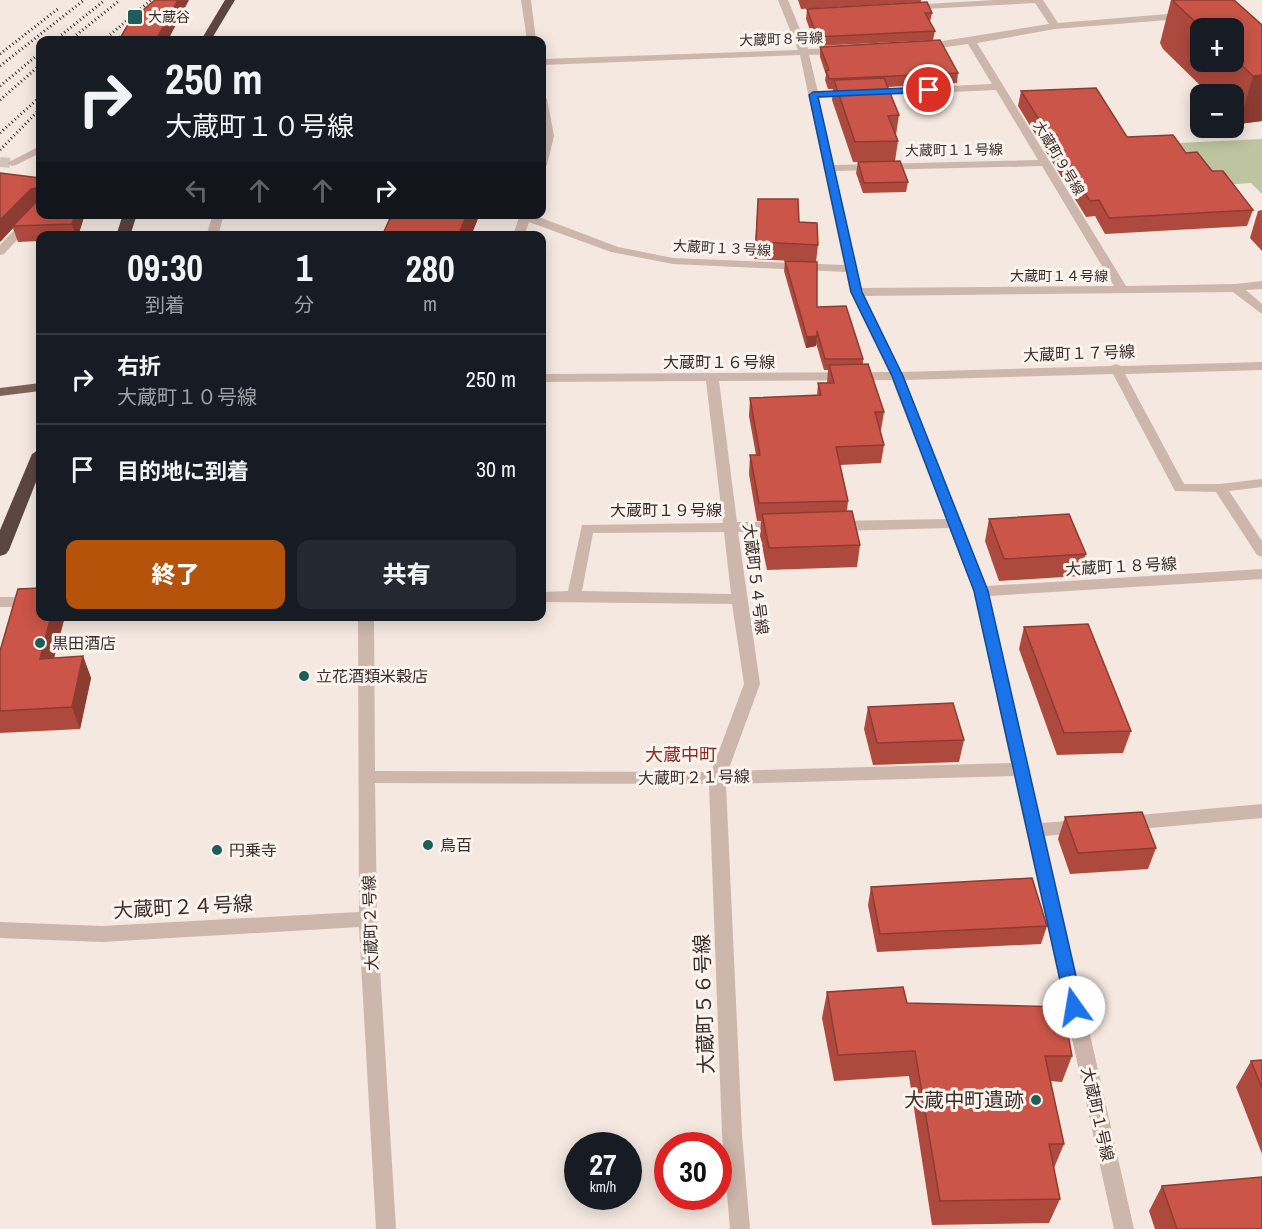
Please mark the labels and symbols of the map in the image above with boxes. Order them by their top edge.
marker: 大蔵谷 [126,8,144,26]
place label: 大蔵谷 [148,8,190,26]
street label: 大蔵町８号線 [739,29,823,49]
pin [903,64,954,115]
street label: 大蔵町９号線 [1030,117,1088,199]
street label: 大蔵町１１号線 [905,140,1003,160]
street label: 大蔵町１３号線 [673,236,771,260]
street label: 大蔵町１４号線 [1010,267,1108,285]
street label: 大蔵町１７号線 [1023,340,1135,366]
street label: 大蔵町１６号線 [663,351,775,373]
street label: 大蔵町１９号線 [610,499,722,521]
street label: 大蔵町５４号線 [738,522,774,636]
street label: 大蔵町１８号線 [1064,552,1178,580]
place label: 黒田酒店 [52,632,116,654]
marker: 黒田酒店 [33,636,47,650]
place label: 立花酒類米穀店 [316,665,428,687]
marker: 立花酒類米穀店 [297,669,311,683]
district label: 大蔵中町 [645,742,717,767]
street label: 大蔵町２１号線 [638,765,750,789]
place label: 鳥百 [440,834,472,856]
marker: 鳥百 [421,838,435,852]
place label: 円乗寺 [229,839,277,861]
marker: 円乗寺 [210,843,224,857]
street label: 大蔵町２号線 [357,875,383,971]
street label: 大蔵町２４号線 [112,889,254,924]
street label: 大蔵町５６号線 [688,934,719,1074]
position arrow [1042,975,1106,1039]
street label: 大蔵町１号線 [1076,1065,1120,1163]
place label: 大蔵中町遺跡 [904,1086,1024,1113]
marker: 大蔵中町遺跡 [1029,1093,1043,1107]
speed limit sign: 30 [654,1132,732,1210]

